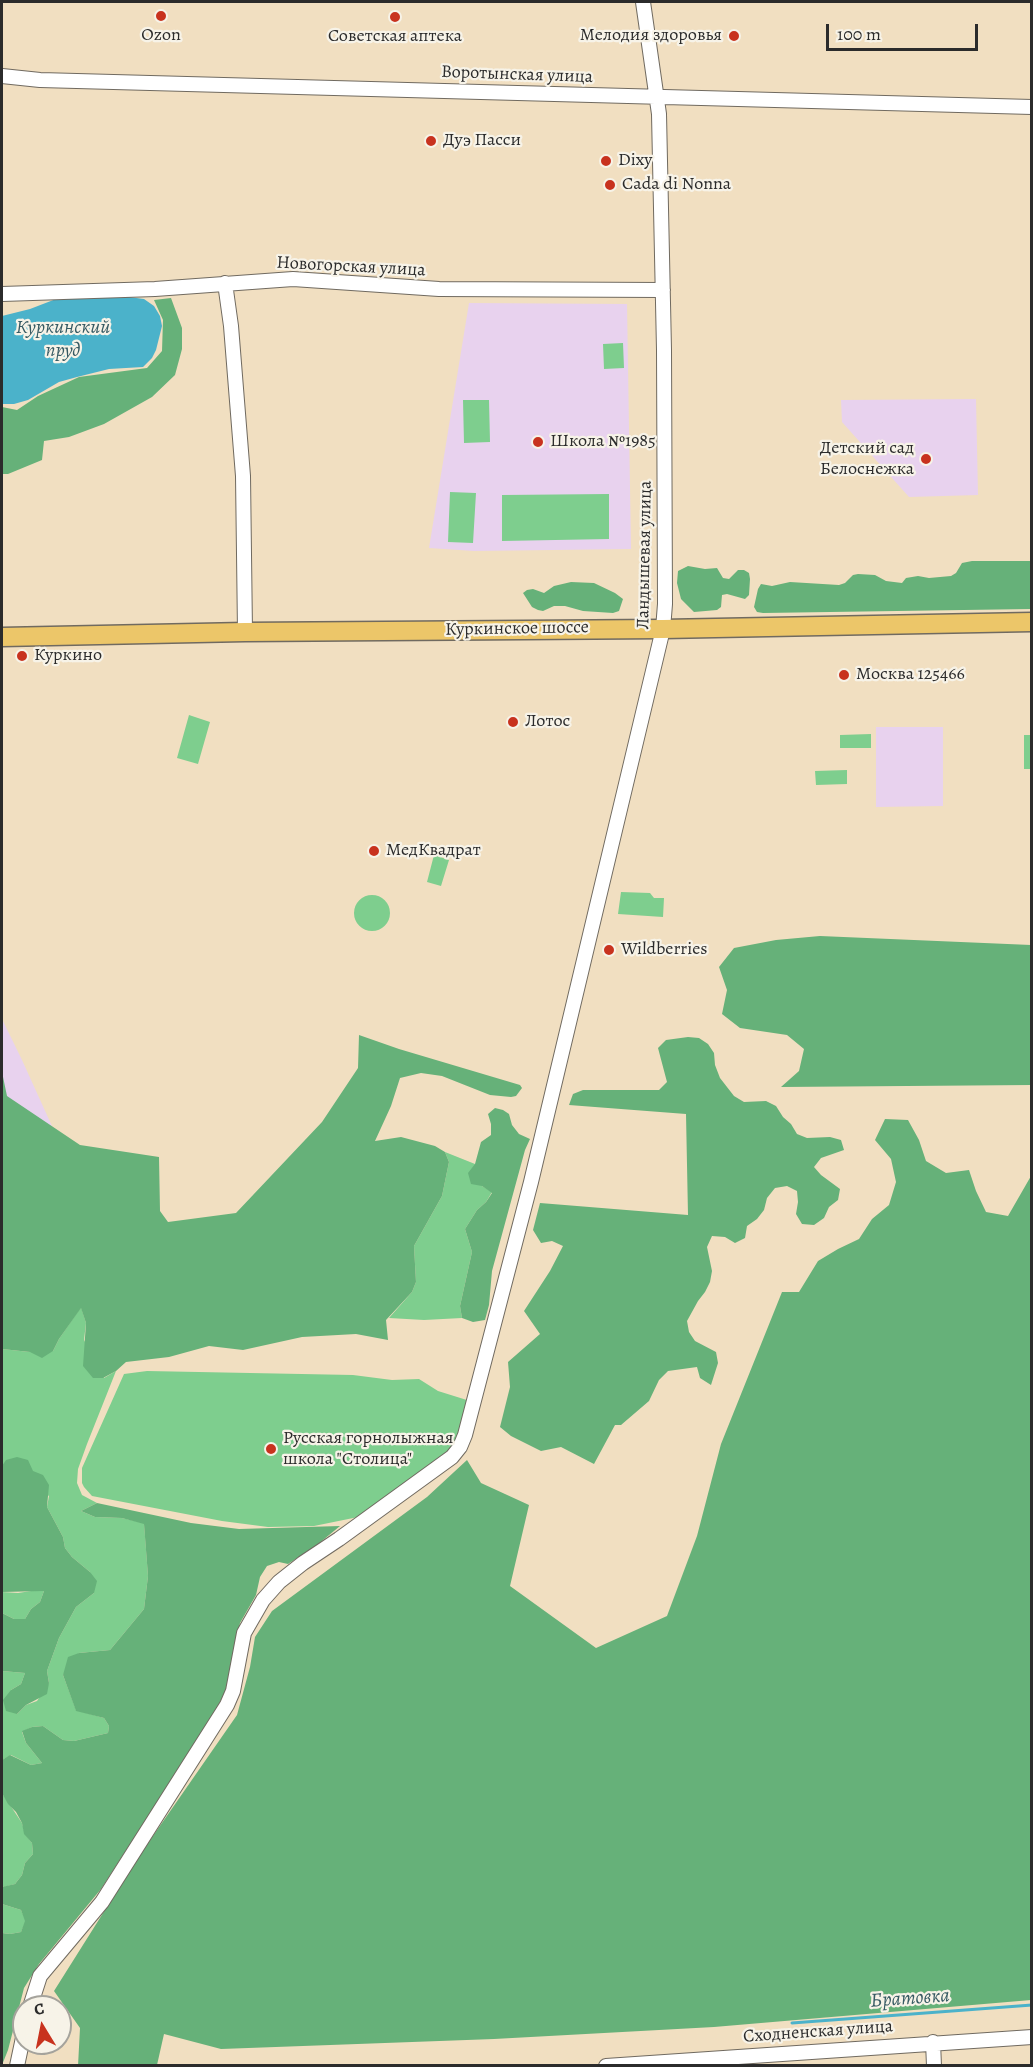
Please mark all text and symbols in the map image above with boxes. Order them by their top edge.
marker: Ozon [154,9,168,23]
marker: Советская аптека [388,10,402,24]
scale bar [829,12,980,50]
text: 100 m [837,22,881,46]
place label: Ozon [141,25,181,47]
place label: Мелодия здоровья [580,25,722,47]
place label: Советская аптека [328,26,462,48]
marker: Мелодия здоровья [727,29,741,43]
street label: Воротынская улица [441,62,593,88]
place label: Дуэ Пасси [443,130,521,152]
marker: Дуэ Пасси [424,134,438,148]
place label: Dixy [618,150,652,172]
marker: Dixy [599,154,613,168]
place label: Cada di Nonna [622,174,731,196]
marker: Cada di Nonna [603,178,617,192]
street label: Новогорская улица [276,252,426,282]
water label: Куркинский пруд [16,316,110,363]
place label: Школа №1985 [550,431,656,453]
marker: Школа №1985 [531,435,545,449]
place label: Детский сад Белоснежка [820,438,914,480]
marker: Детский сад Белоснежка [919,452,933,466]
street label: Ландышевая улица [633,480,657,630]
street label: Куркинское шоссе [445,617,589,641]
place label: Куркино [34,645,102,667]
marker: Куркино [15,649,29,663]
place label: Москва 125466 [856,664,965,686]
marker: Москва 125466 [837,668,851,682]
place label: Лотос [525,711,570,733]
marker: Лотос [506,715,520,729]
place label: МедКвадрат [386,840,481,862]
marker: МедКвадрат [367,844,381,858]
place label: Wildberries [621,939,708,961]
marker: Wildberries [602,943,616,957]
place label: Русская горнолыжная школа "Столица" [283,1428,453,1470]
marker: Русская горнолыжная школа "Столица" [264,1442,278,1456]
water label: Братовка [870,1984,950,2014]
north arrow [12,1995,72,2055]
text: С [32,1998,46,2021]
street label: Сходненская улица [742,2016,894,2048]

